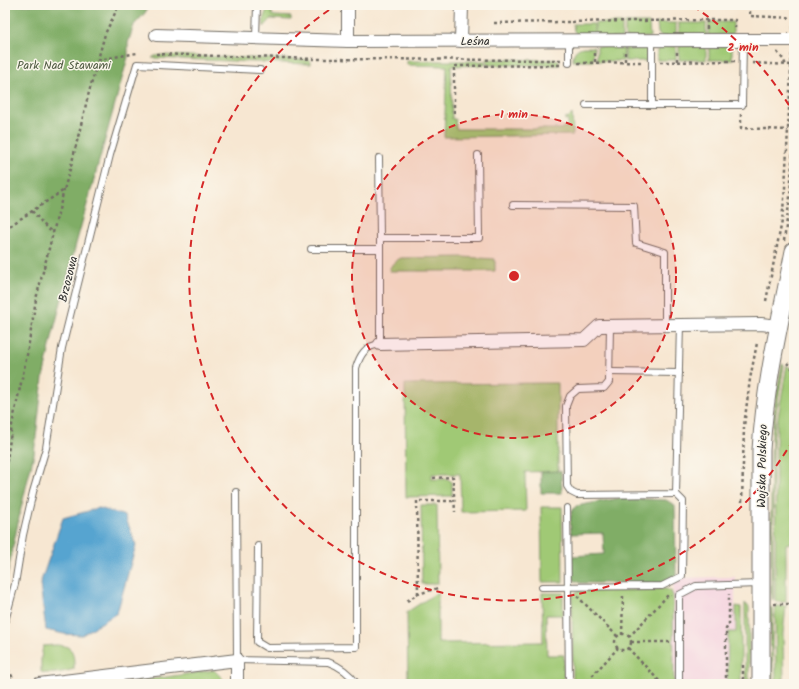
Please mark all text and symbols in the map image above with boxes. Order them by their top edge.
street label: Leśna [460,32,490,51]
text: 2 min [727,38,759,57]
park label: Park Nad Stawami [17,56,112,75]
text: 1 min [500,105,528,124]
street label: Brzozowa [54,254,83,304]
centre of rings [507,269,521,283]
street label: Wojska Polskiego [752,424,773,508]

